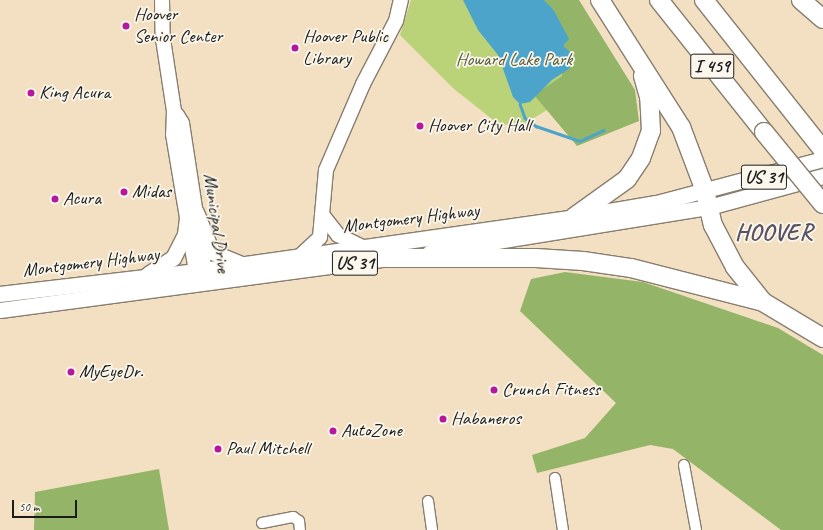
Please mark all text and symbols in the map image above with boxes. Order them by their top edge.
place label: Hoover Senior Center [134,4,222,48]
marker: Hoover Senior Center [121,21,131,31]
place label: Hoover Public Library [303,26,388,70]
marker: Hoover Public Library [290,43,300,53]
park label: Howard Lake Park [455,49,573,71]
road number: I 459 [690,50,734,82]
place label: King Acura [39,82,110,104]
marker: King Acura [26,88,36,98]
place label: Hoover City Hall [428,115,531,137]
marker: Hoover City Hall [415,121,425,131]
road number: US 31 [740,161,788,193]
street label: Municipal Drive [198,172,234,274]
place label: Midas [132,181,171,203]
marker: Midas [119,187,129,197]
place label: Acura [63,188,101,210]
marker: Acura [50,194,60,204]
street label: Montgomery Highway [342,199,480,239]
district label: HOOVER [735,219,813,247]
street label: Montgomery Highway [22,243,160,283]
road number: US 31 [331,247,379,279]
place label: MyEyeDr. [79,361,143,383]
marker: MyEyeDr. [66,367,76,377]
place label: Crunch Fitness [502,379,600,401]
marker: Crunch Fitness [489,385,499,395]
place label: Habaneros [451,408,521,430]
marker: Habaneros [438,414,448,424]
place label: AutoZone [341,420,402,442]
marker: AutoZone [328,426,338,436]
place label: Paul Mitchell [226,438,309,460]
marker: Paul Mitchell [213,444,223,454]
scale bar [14,492,79,518]
text: 50 m [19,499,39,515]

